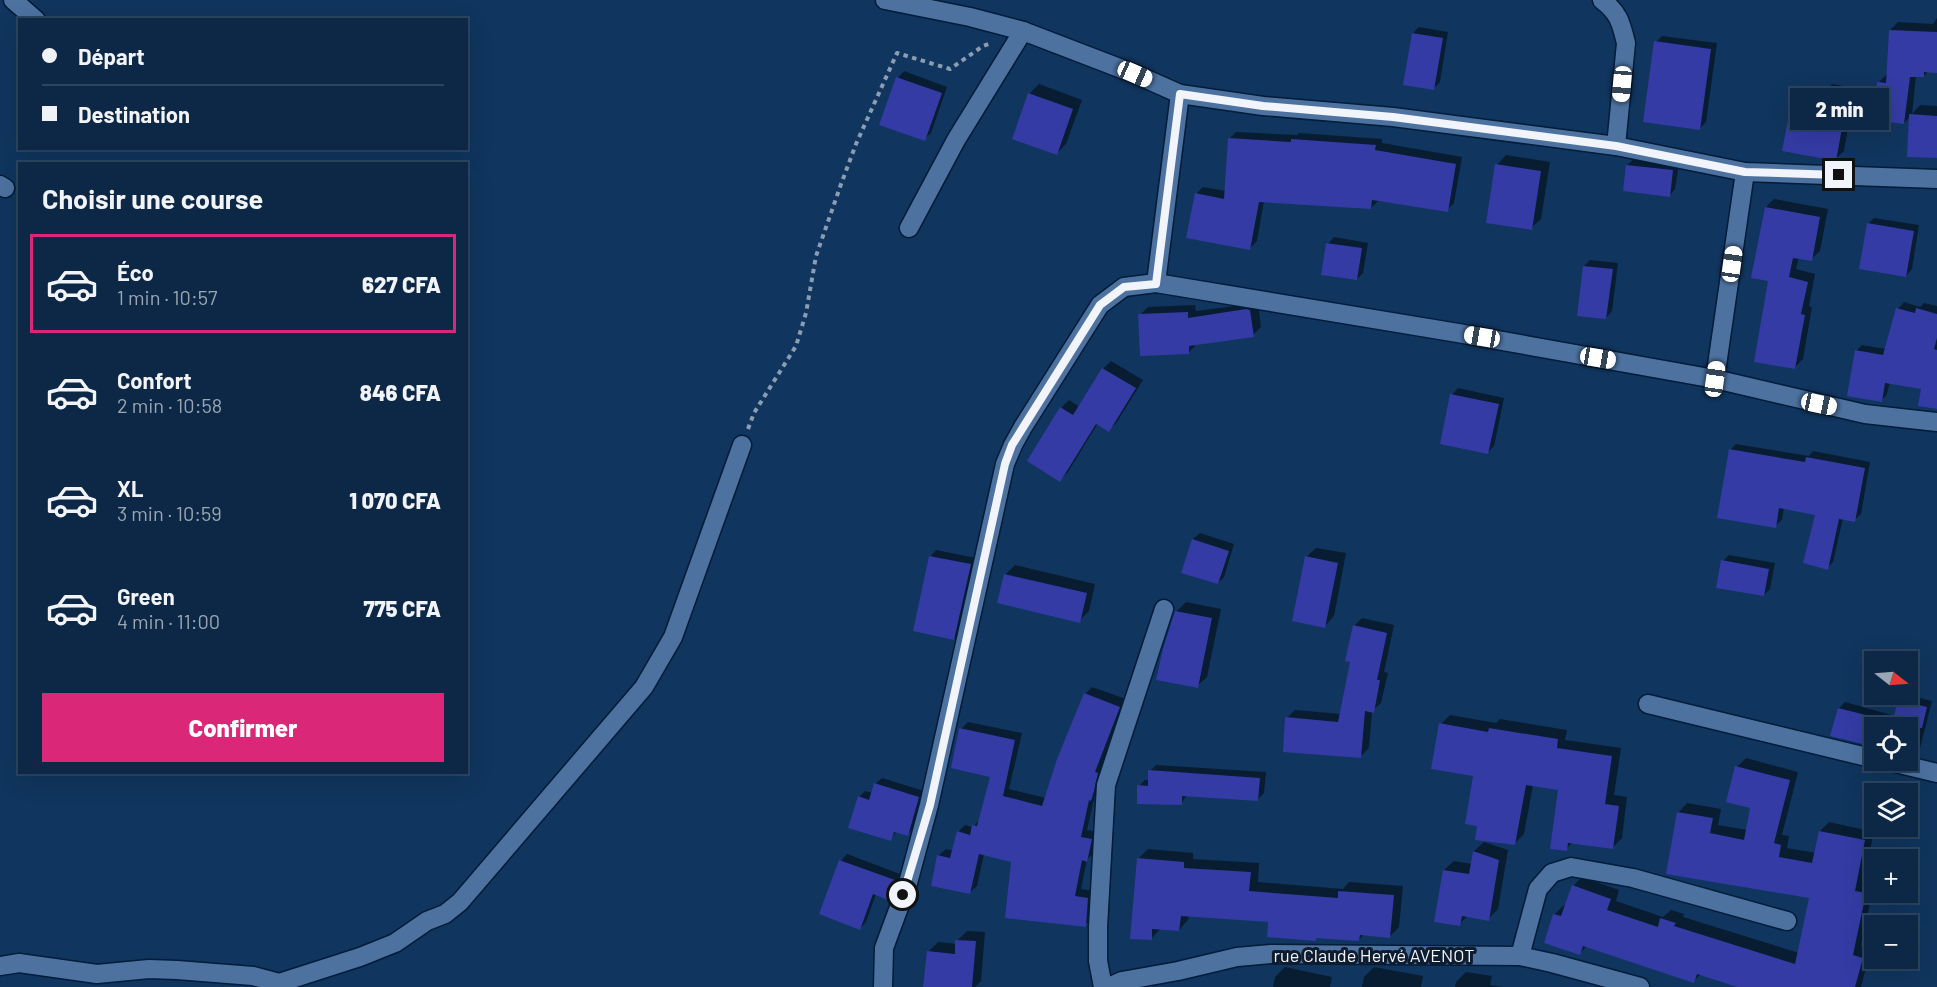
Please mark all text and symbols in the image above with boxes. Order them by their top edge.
text: Départ [78,43,145,69]
car [1115,58,1155,90]
car [1611,65,1633,103]
callout: 2 min [1790,88,1888,130]
text: 2 min [1815,97,1864,121]
text: Destination [78,101,190,127]
route end [1825,161,1852,188]
text: Choisir une course [42,182,263,214]
car [1721,245,1743,283]
icon: car [45,257,99,311]
text: Éco [117,259,154,285]
text: 627 CFA [362,271,441,297]
text: 1 min · 10:57 [117,285,217,309]
car [1463,325,1501,349]
car [1579,346,1617,370]
car [1704,360,1726,398]
icon: car [45,365,99,419]
text: Confort [117,367,192,393]
text: 846 CFA [360,379,441,405]
car [1800,391,1838,417]
text: 2 min · 10:58 [117,393,222,417]
icon: car [45,473,99,527]
text: XL [117,475,143,501]
text: 1 070 CFA [349,487,441,513]
text: 3 min · 10:59 [117,501,222,525]
icon: car [45,581,99,635]
text: Green [117,583,175,609]
text: 775 CFA [363,595,441,621]
text: 4 min · 11:00 [117,609,220,633]
north arrow [1864,651,1918,705]
map controls [1864,651,1918,969]
button: Confirmer [42,693,444,762]
button: locate [1864,717,1918,771]
button: layers [1864,783,1918,837]
button: + [1864,849,1918,903]
route start [889,881,916,908]
button: − [1864,915,1918,969]
street label: rue Claude Hervé AVENOT [1274,944,1474,966]

